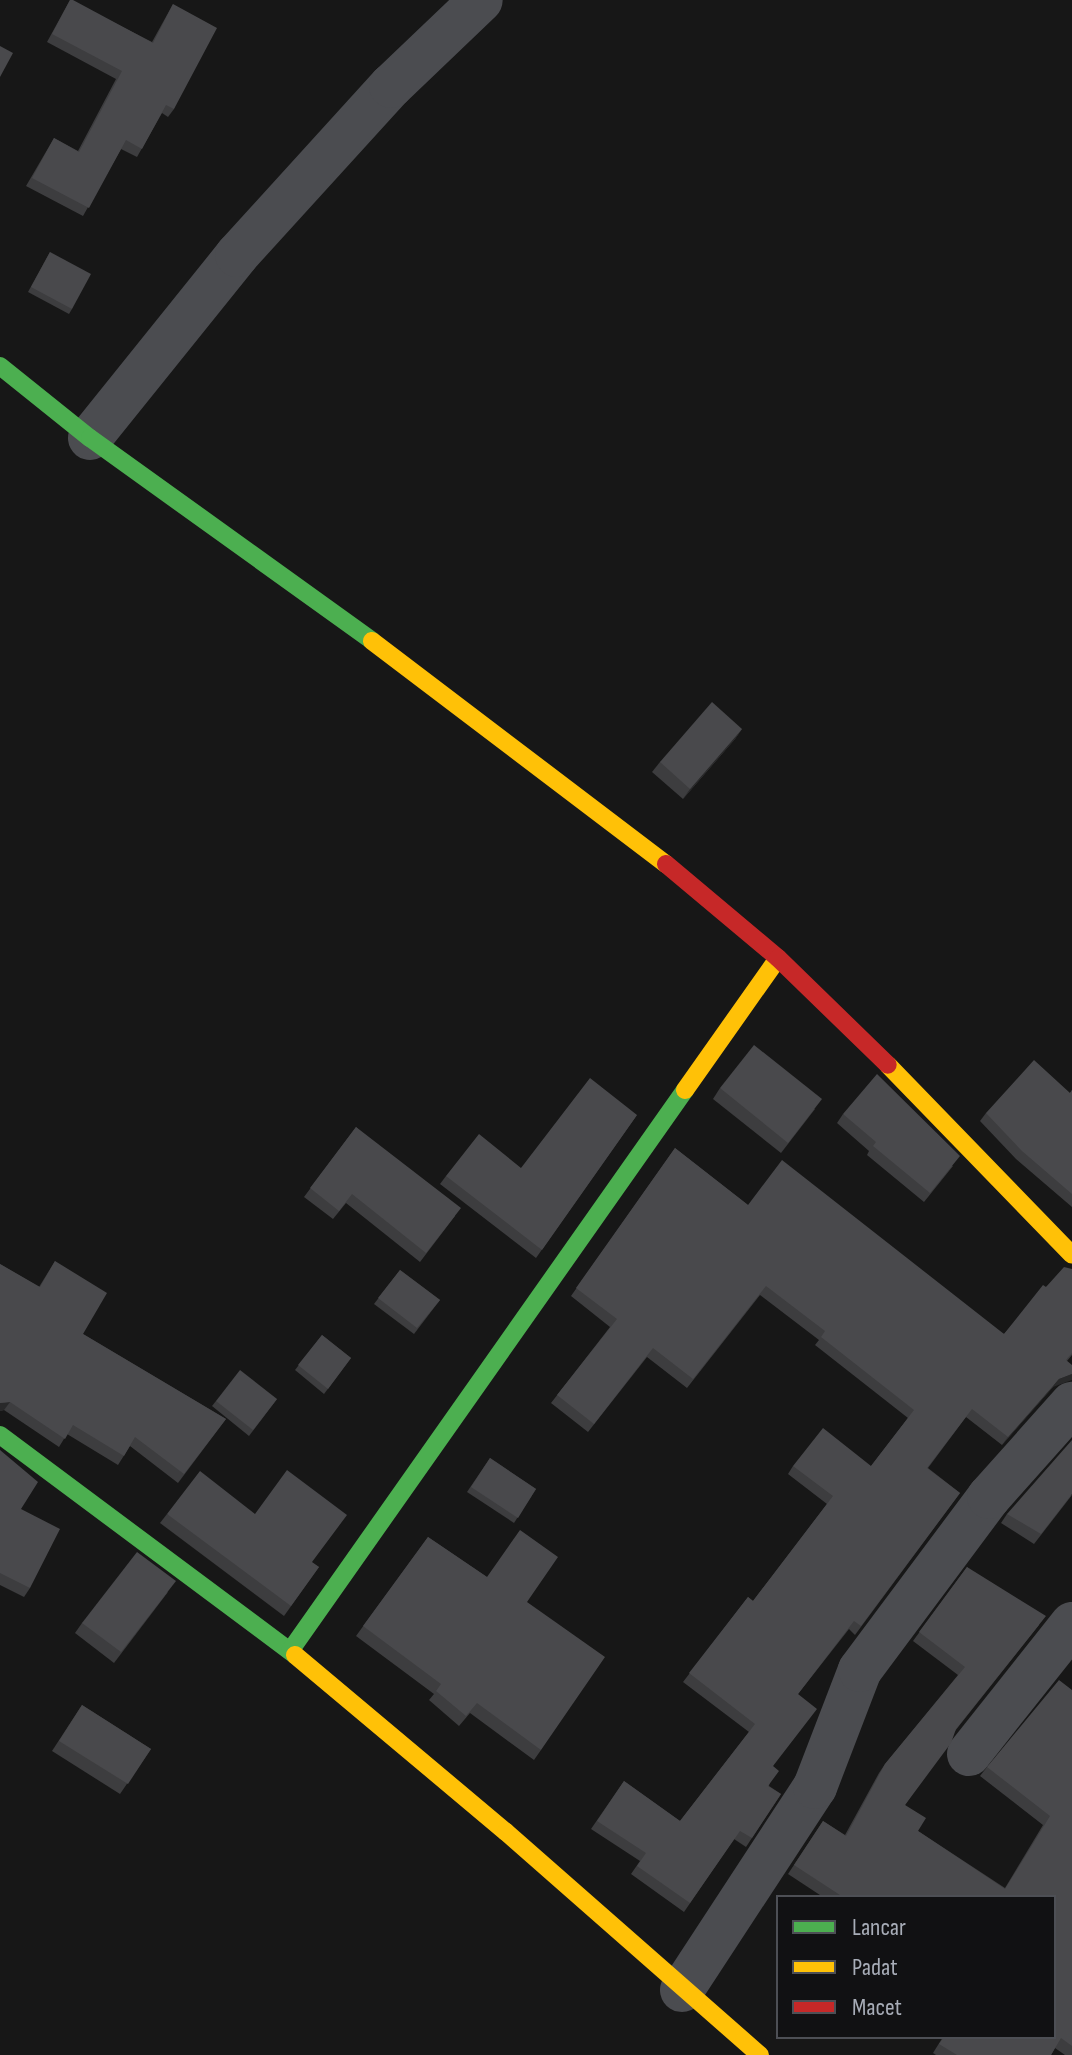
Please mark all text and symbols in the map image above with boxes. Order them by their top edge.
legend [776,1895,1056,2039]
text: Lancar [852,1913,906,1942]
text: Padat [852,1953,898,1982]
text: Macet [852,1993,902,2022]

